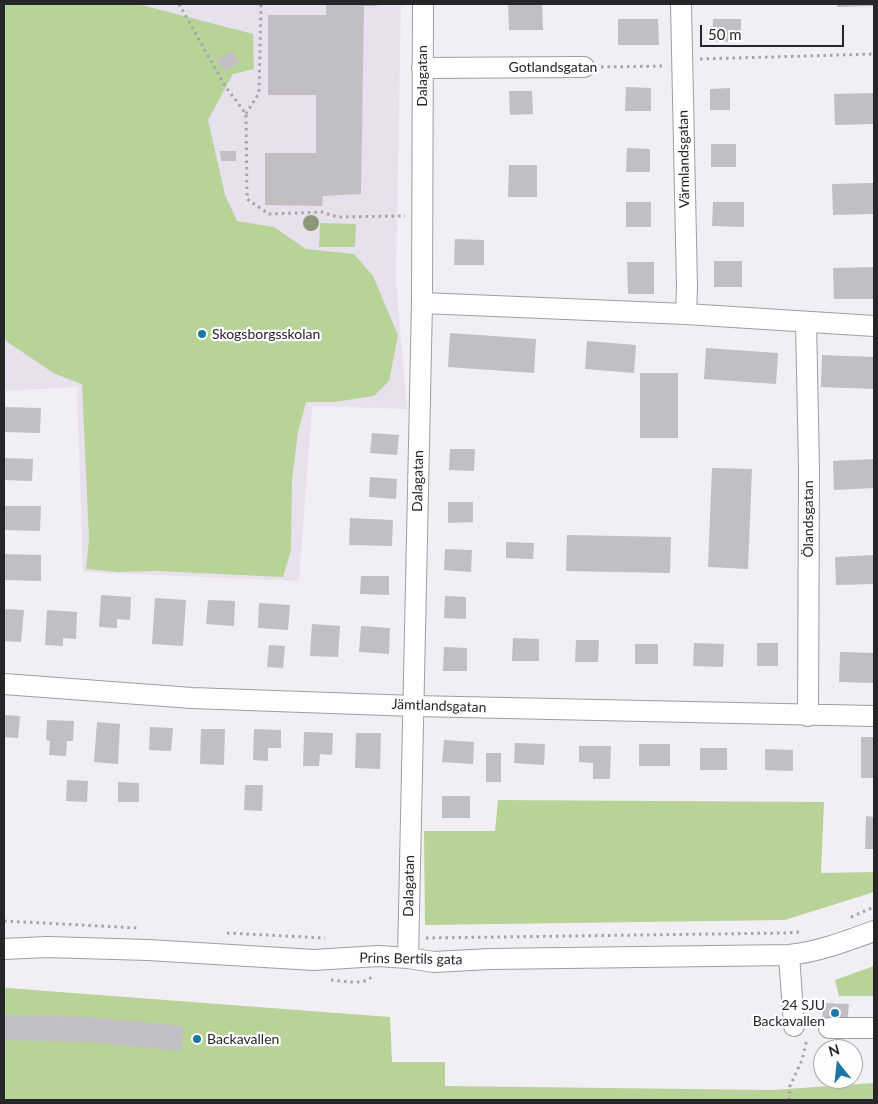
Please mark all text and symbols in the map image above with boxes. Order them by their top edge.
scale bar [703,15,847,47]
text: 50 m [708,25,742,43]
street label: Dalagatan [414,45,430,107]
street label: Gotlandsgatan [509,59,597,75]
street label: Värmlandsgatan [675,110,693,208]
place label: Skogsborgsskolan [212,326,320,342]
marker: Skogsborgsskolan [196,328,208,340]
street label: Dalagatan [409,450,427,512]
street label: Ölandsgatan [800,481,816,557]
street label: Jämtlandsgatan [391,696,487,716]
street label: Dalagatan [400,855,418,917]
street label: Prins Bertils gata [359,950,463,968]
place label: 24 SJU Backavallen [753,997,825,1030]
marker: 24 SJU Backavallen [829,1007,841,1019]
place label: Backavallen [207,1031,279,1047]
marker: Backavallen [191,1033,203,1045]
north arrow [813,1039,863,1089]
text: N [826,1040,842,1060]

